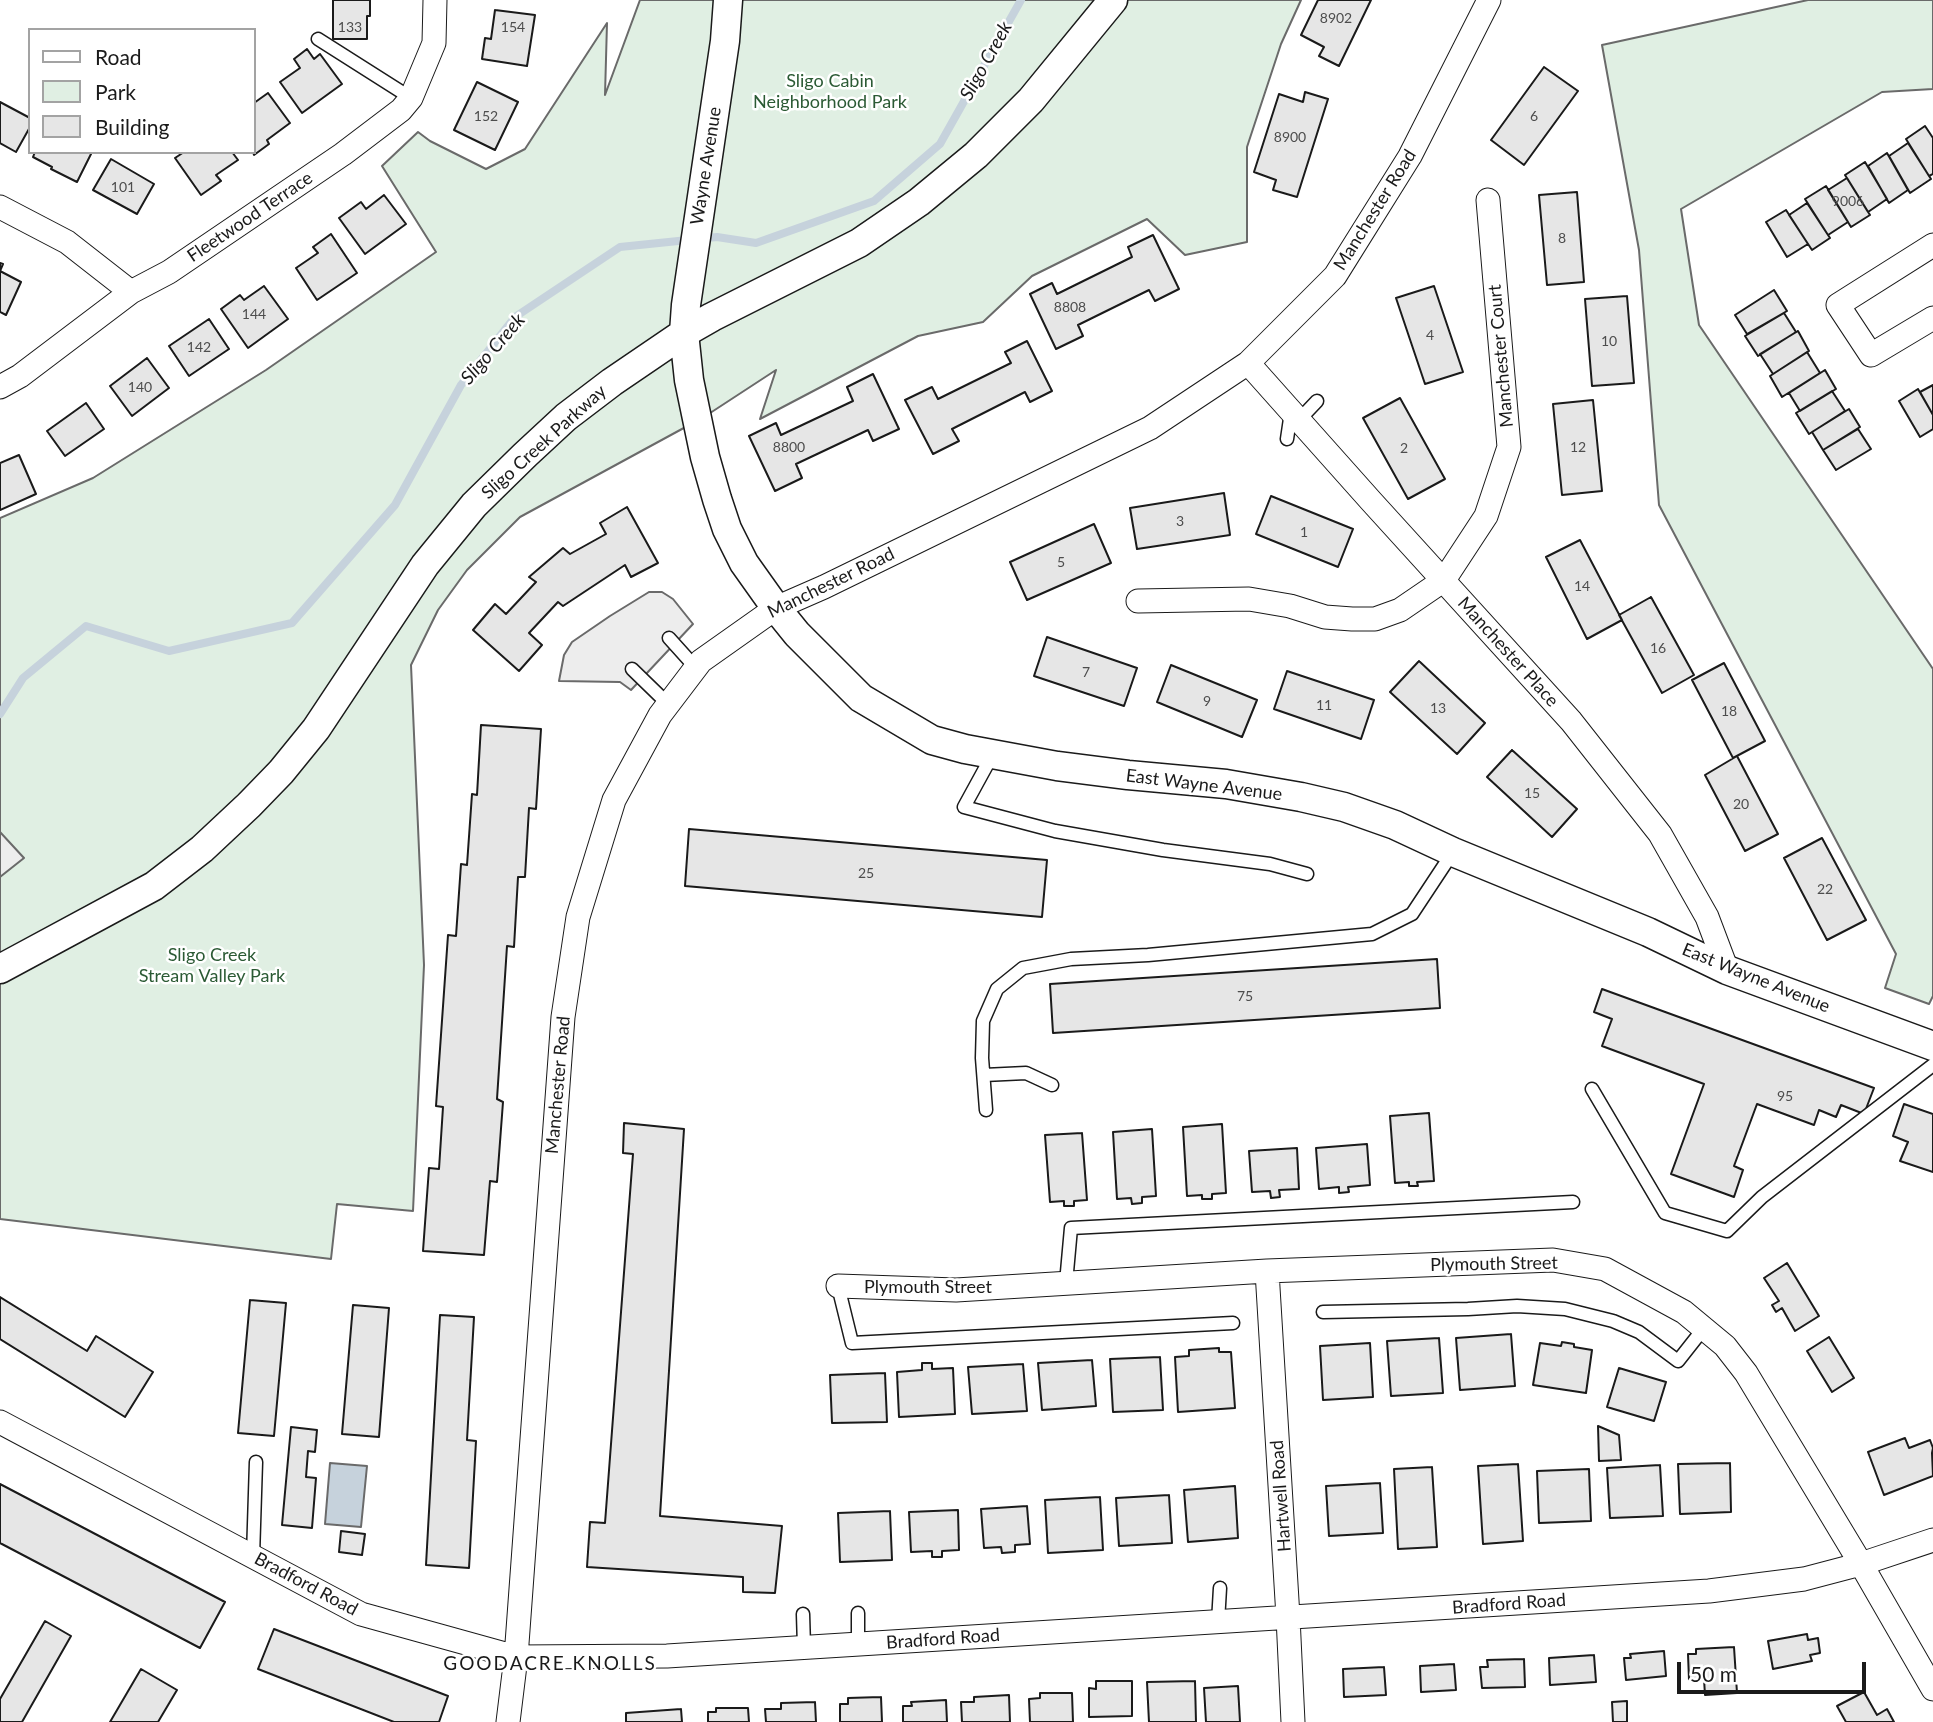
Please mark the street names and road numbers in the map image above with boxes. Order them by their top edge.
street label: Wayne Avenue [686,105,726,227]
street label: Manchester Road [1329,146,1421,274]
street label: Fleetwood Terrace [183,167,317,267]
street label: Manchester Court [1484,284,1518,428]
street label: Sligo Creek Parkway [477,380,611,504]
street label: Manchester Road [764,543,898,623]
street label: Manchester Place [1453,593,1563,711]
street label: East Wayne Avenue [1125,765,1283,805]
street label: East Wayne Avenue [1679,938,1833,1018]
street label: Manchester Road [541,1015,575,1155]
street label: Plymouth Street [1430,1252,1558,1276]
street label: Plymouth Street [864,1276,992,1298]
street label: Hartwell Road [1266,1439,1296,1553]
street label: Bradford Road [251,1548,361,1620]
street label: Bradford Road [1451,1589,1567,1619]
street label: Bradford Road [885,1624,1001,1654]

